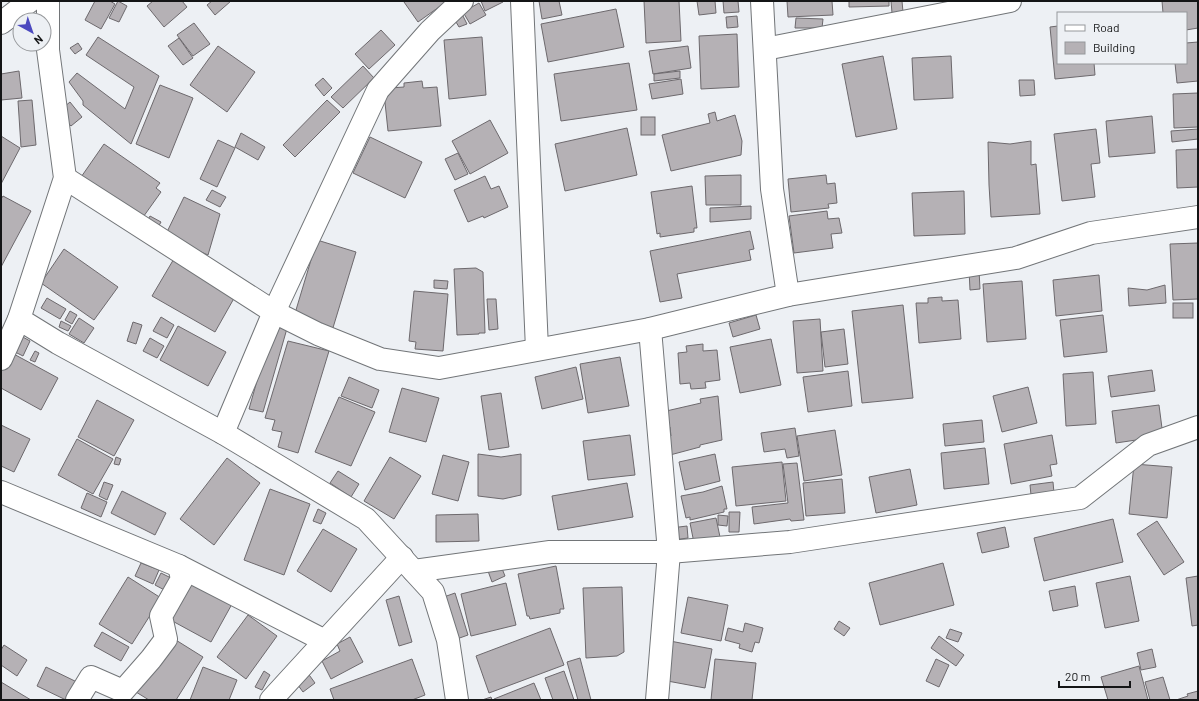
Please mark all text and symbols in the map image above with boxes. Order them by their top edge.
north arrow [12,12,52,52]
legend [1057,12,1187,64]
text: Road [1093,20,1120,34]
text: N [32,33,46,47]
text: Building [1093,40,1135,54]
scale bar [1059,663,1130,689]
text: 20 m [1065,669,1091,683]

